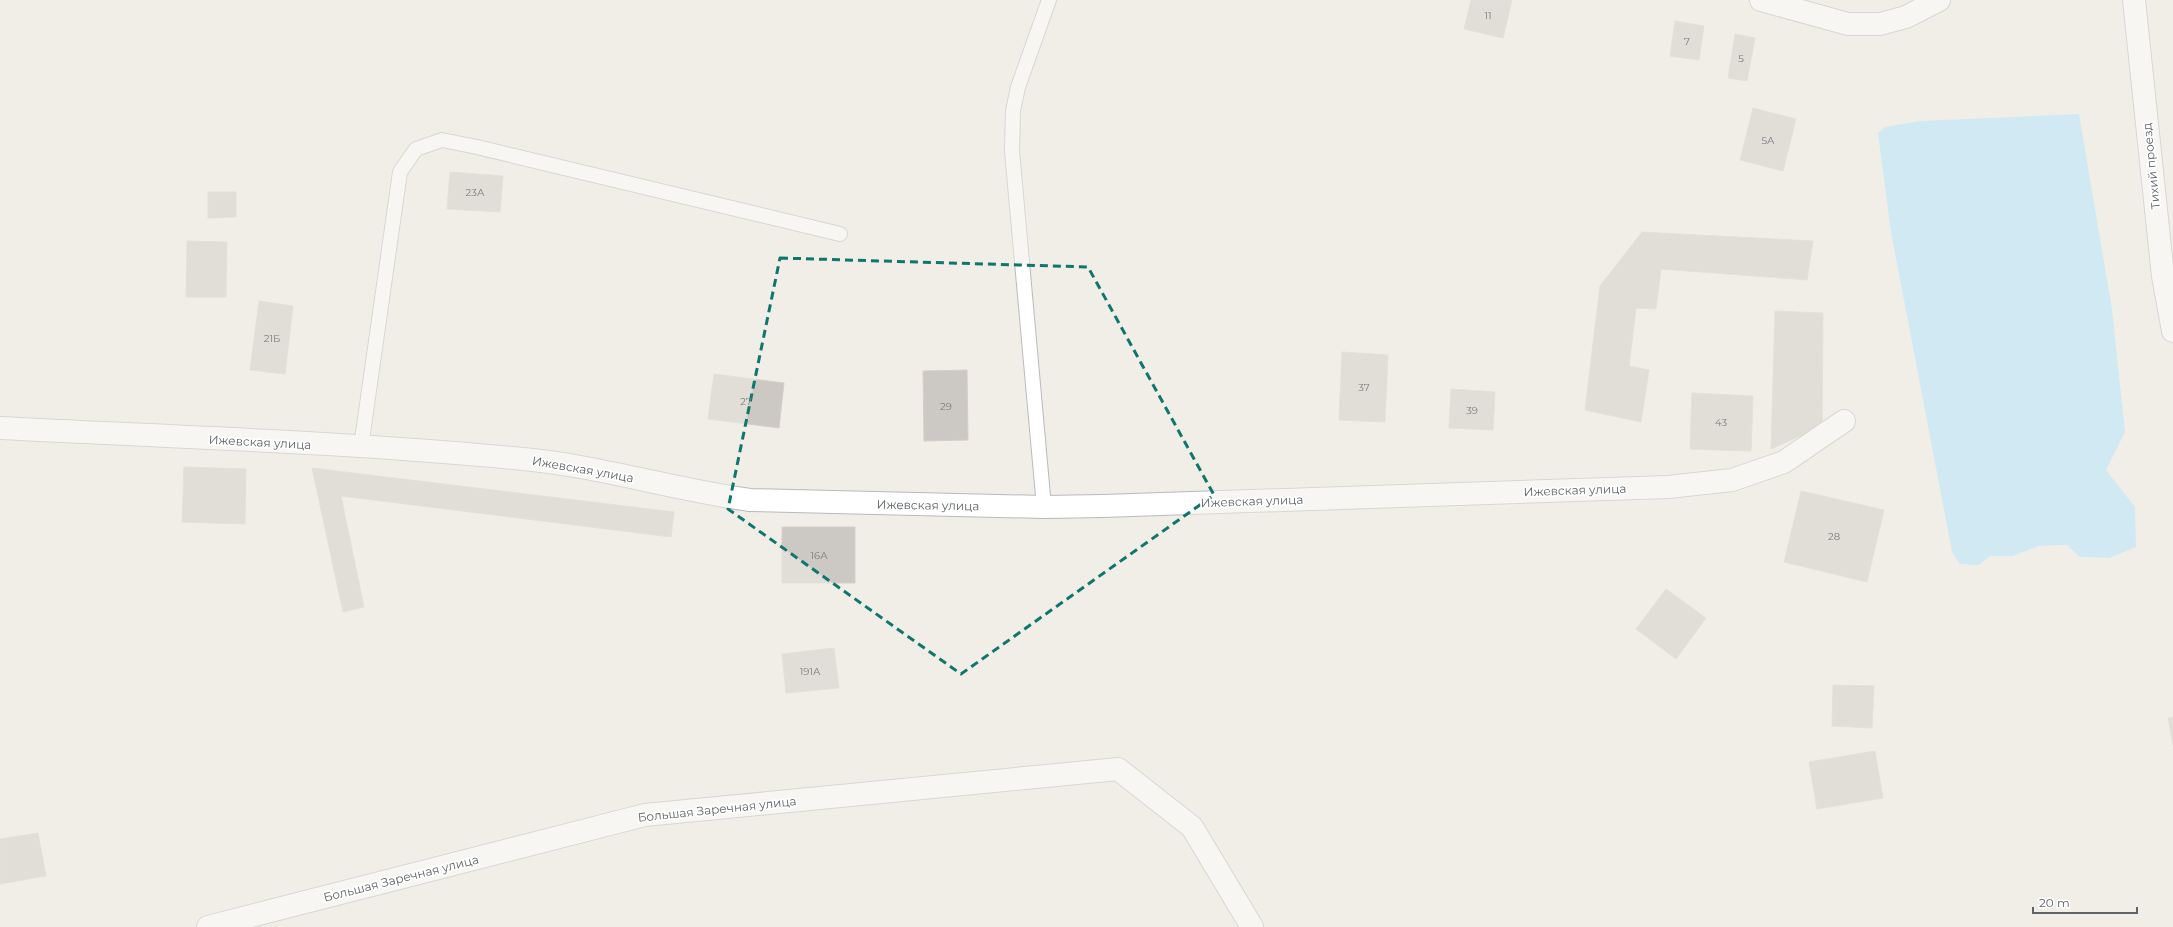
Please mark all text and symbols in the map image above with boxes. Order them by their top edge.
house number: 11 [1484,9,1492,22]
house number: 7 [1684,35,1690,48]
house number: 5 [1738,52,1744,65]
street label: Тихий проезд [2139,122,2163,210]
house number: 5А [1761,134,1775,147]
house number: 23А [466,186,485,199]
house number: 21Б [264,332,280,345]
house number: 37 [1358,381,1370,394]
house number: 27 [740,395,752,408]
house number: 29 [940,400,952,413]
house number: 39 [1466,404,1478,417]
house number: 43 [1715,416,1727,429]
street label: Ижевская улица [208,432,312,452]
street label: Ижевская улица [531,453,635,485]
street label: Ижевская улица [1523,481,1627,499]
street label: Ижевская улица [1200,492,1304,510]
street label: Ижевская улица [876,497,980,513]
house number: 28 [1828,530,1840,543]
house number: 16А [810,549,828,562]
house number: 191А [800,665,821,678]
street label: Большая Заречная улица [637,793,797,825]
street label: Большая Заречная улица [322,851,480,905]
scale bar [2033,889,2137,915]
text: 20 m [2039,895,2070,910]

